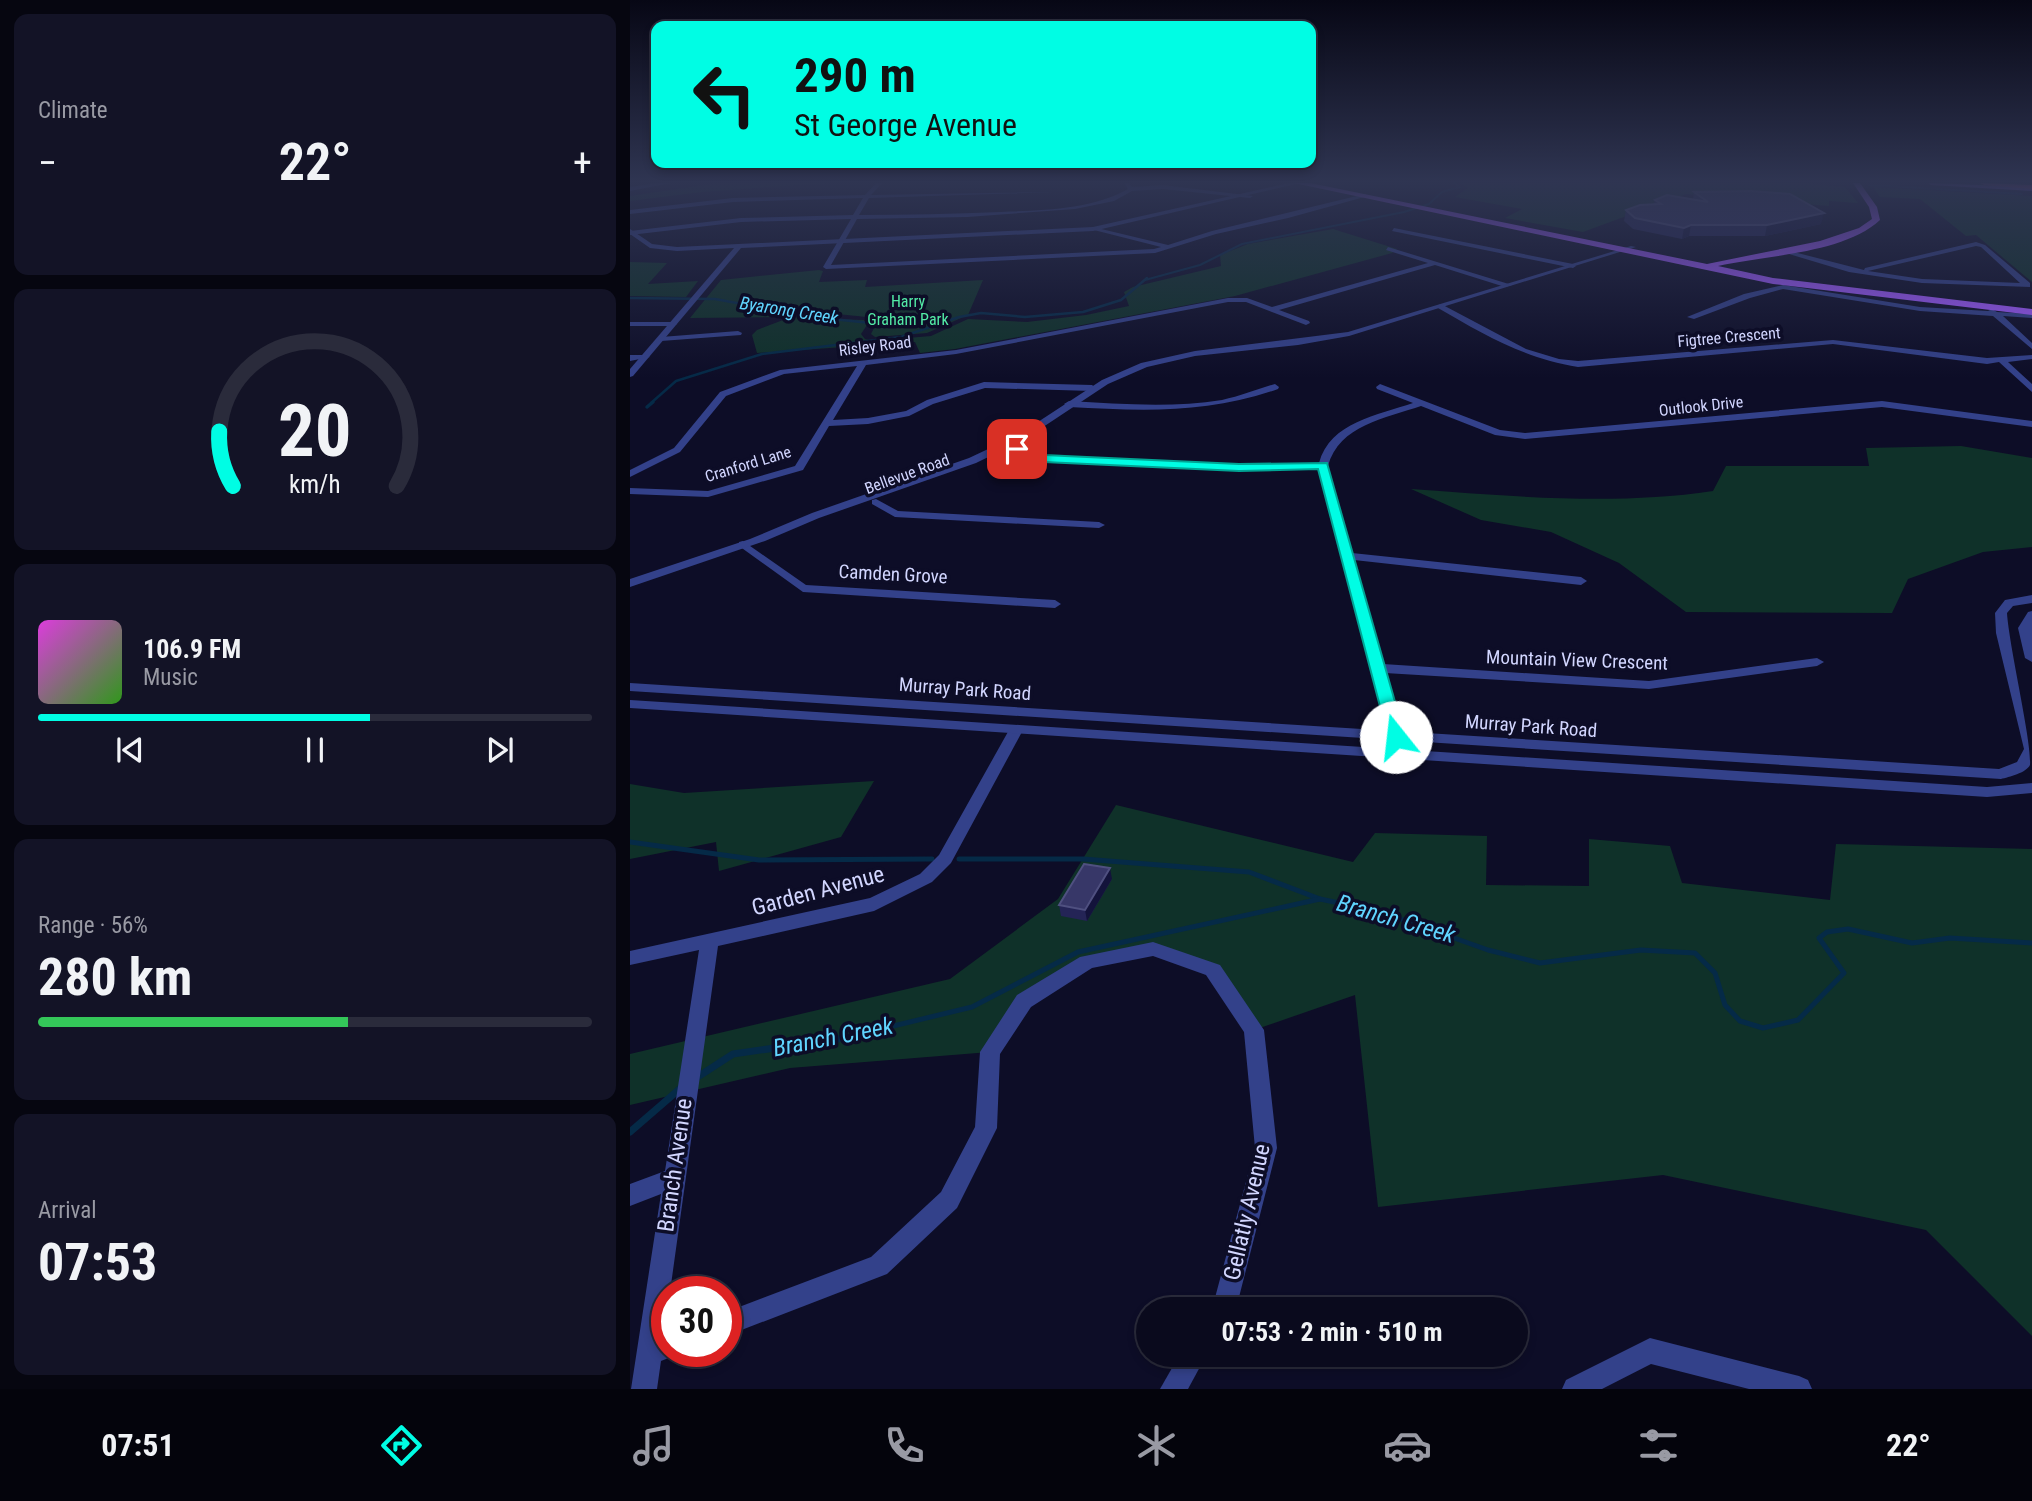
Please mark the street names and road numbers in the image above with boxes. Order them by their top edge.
street label: Figtree Crescent [1677,323,1782,351]
street label: Risley Road [838,332,912,360]
street label: Outlook Drive [1658,392,1744,420]
street label: Cranford Lane [703,442,793,486]
street label: Bellevue Road [862,450,952,498]
street label: Camden Grove [838,560,948,588]
street label: Mountain View Crescent [1486,645,1668,675]
street label: Murray Park Road [898,673,1032,705]
street label: Murray Park Road [1464,710,1598,742]
street label: Garden Avenue [749,860,887,922]
street label: Branch Avenue [652,1097,698,1233]
street label: Gellatly Avenue [1218,1141,1276,1283]

